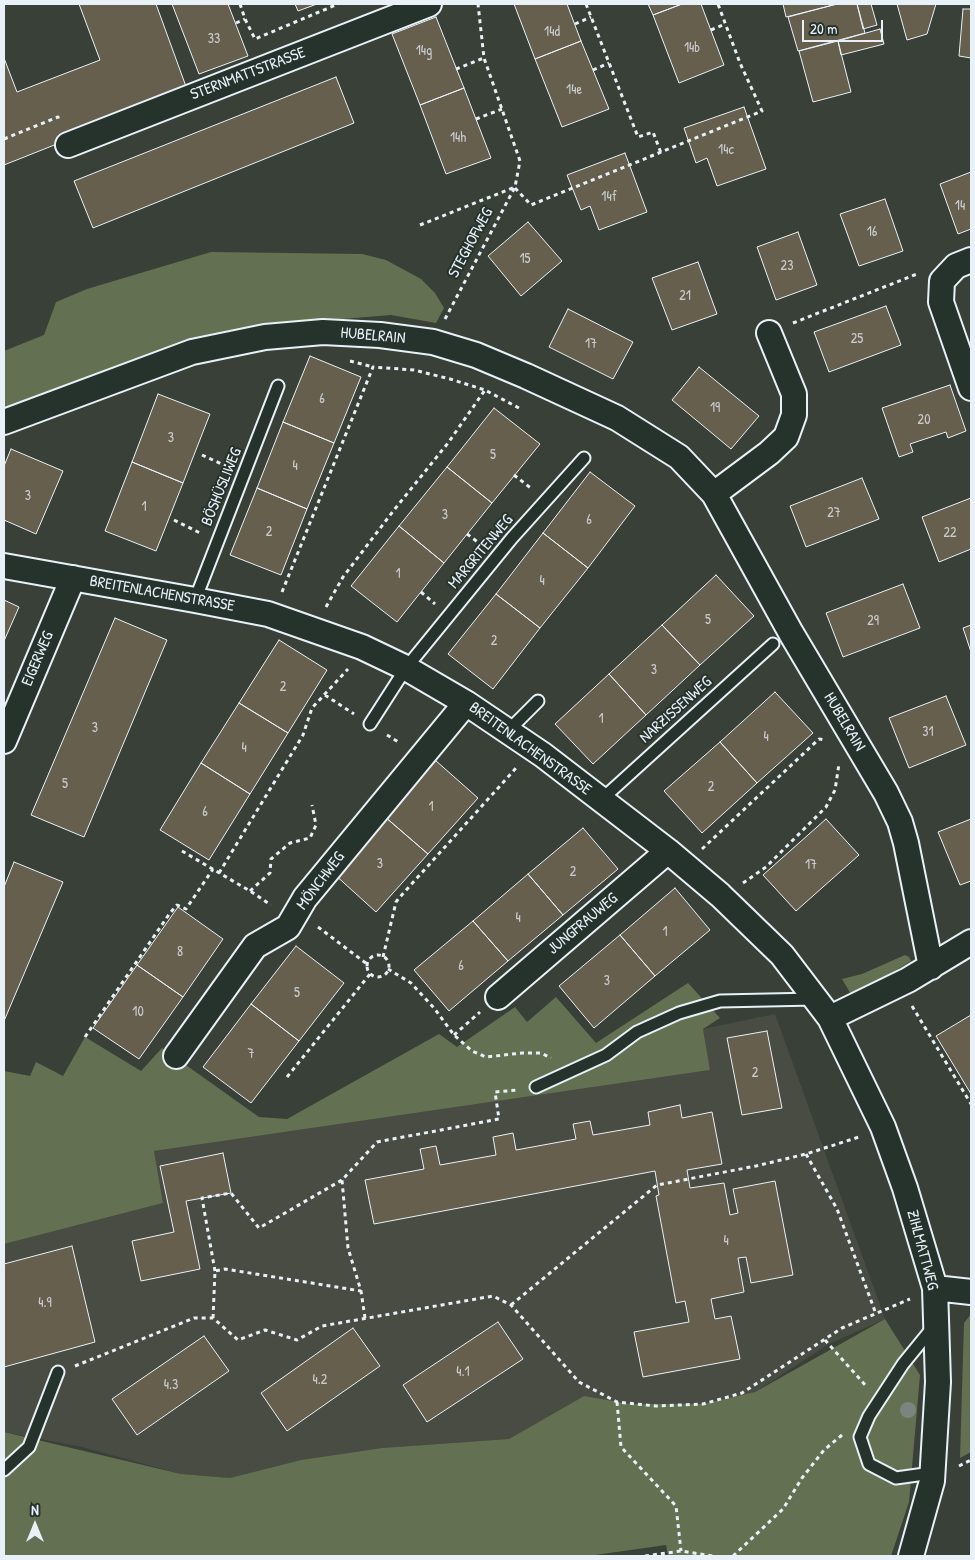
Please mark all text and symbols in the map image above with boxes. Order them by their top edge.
scale bar [805,10,886,42]
text: 20 m [810,18,837,39]
house number: 14d [544,24,560,40]
house number: 33 [208,31,220,47]
house number: 14b [684,40,700,56]
street label: STERNMATTSTRASSE [188,43,308,105]
house number: 14g [416,43,432,59]
house number: 14e [566,82,582,98]
house number: 14h [450,130,466,146]
house number: 14c [718,142,734,158]
house number: 14f [601,189,617,205]
house number: 14 [955,198,965,214]
street label: STEGHOFWEG [445,205,497,281]
house number: 16 [867,224,877,240]
house number: 15 [519,251,531,267]
house number: 23 [781,258,793,274]
house number: 21 [679,288,691,304]
street label: HUBELRAIN [340,324,406,348]
house number: 25 [851,331,863,347]
house number: 17 [585,336,597,352]
house number: 6 [319,391,325,407]
house number: 19 [710,400,720,416]
house number: 20 [918,412,930,428]
house number: 3 [168,430,174,446]
street label: BÖSHÜSLIWEG [198,445,246,529]
house number: 5 [490,447,496,463]
house number: 4 [292,458,298,474]
house number: 3 [25,488,31,504]
house number: 1 [141,499,147,515]
house number: 27 [827,505,841,521]
house number: 3 [442,507,448,523]
street label: MARGRITENWEG [444,511,518,593]
house number: 6 [586,512,592,528]
house number: 2 [266,524,272,540]
house number: 22 [943,525,957,541]
house number: 1 [395,566,401,582]
street label: BREITENLACHENSTRASSE [88,572,236,616]
house number: 4 [539,573,545,589]
house number: 5 [705,612,711,628]
house number: 29 [867,613,879,629]
street label: EIGERWEG [18,629,58,689]
house number: 2 [491,633,497,649]
house number: 3 [651,662,657,678]
street label: NARZISSENWEG [636,673,716,747]
house number: 2 [280,679,286,695]
street label: HUBELRAIN [819,689,869,755]
street label: BREITENLACHENSTRASSE [465,698,595,800]
house number: 1 [598,711,604,727]
house number: 3 [92,720,98,736]
house number: 31 [922,724,934,740]
house number: 4 [763,729,769,745]
house number: 4 [241,740,247,756]
house number: 5 [62,776,68,792]
house number: 2 [708,779,714,795]
house number: 1 [428,799,434,815]
house number: 6 [202,804,208,820]
street label: MÖNCHWEG [293,848,349,914]
house number: 3 [377,856,383,872]
house number: 17 [805,857,817,873]
house number: 2 [570,864,576,880]
street label: JUNGFRAUWEG [544,889,622,959]
house number: 4 [515,910,521,926]
house number: 1 [662,924,668,940]
house number: 8 [177,944,183,960]
house number: 6 [458,958,464,974]
house number: 3 [604,973,610,989]
house number: 5 [294,985,300,1001]
house number: 10 [132,1004,144,1020]
house number: 7 [248,1046,254,1062]
house number: 2 [752,1065,758,1081]
street label: ZIHLMATTWEG [902,1208,942,1292]
house number: 4 [723,1233,729,1249]
house number: 4.9 [38,1295,52,1311]
house number: 4.1 [456,1364,470,1380]
house number: 4.2 [313,1372,327,1388]
house number: 4.3 [164,1377,178,1393]
north arrow [10,1500,60,1550]
text: N [31,1500,39,1519]

